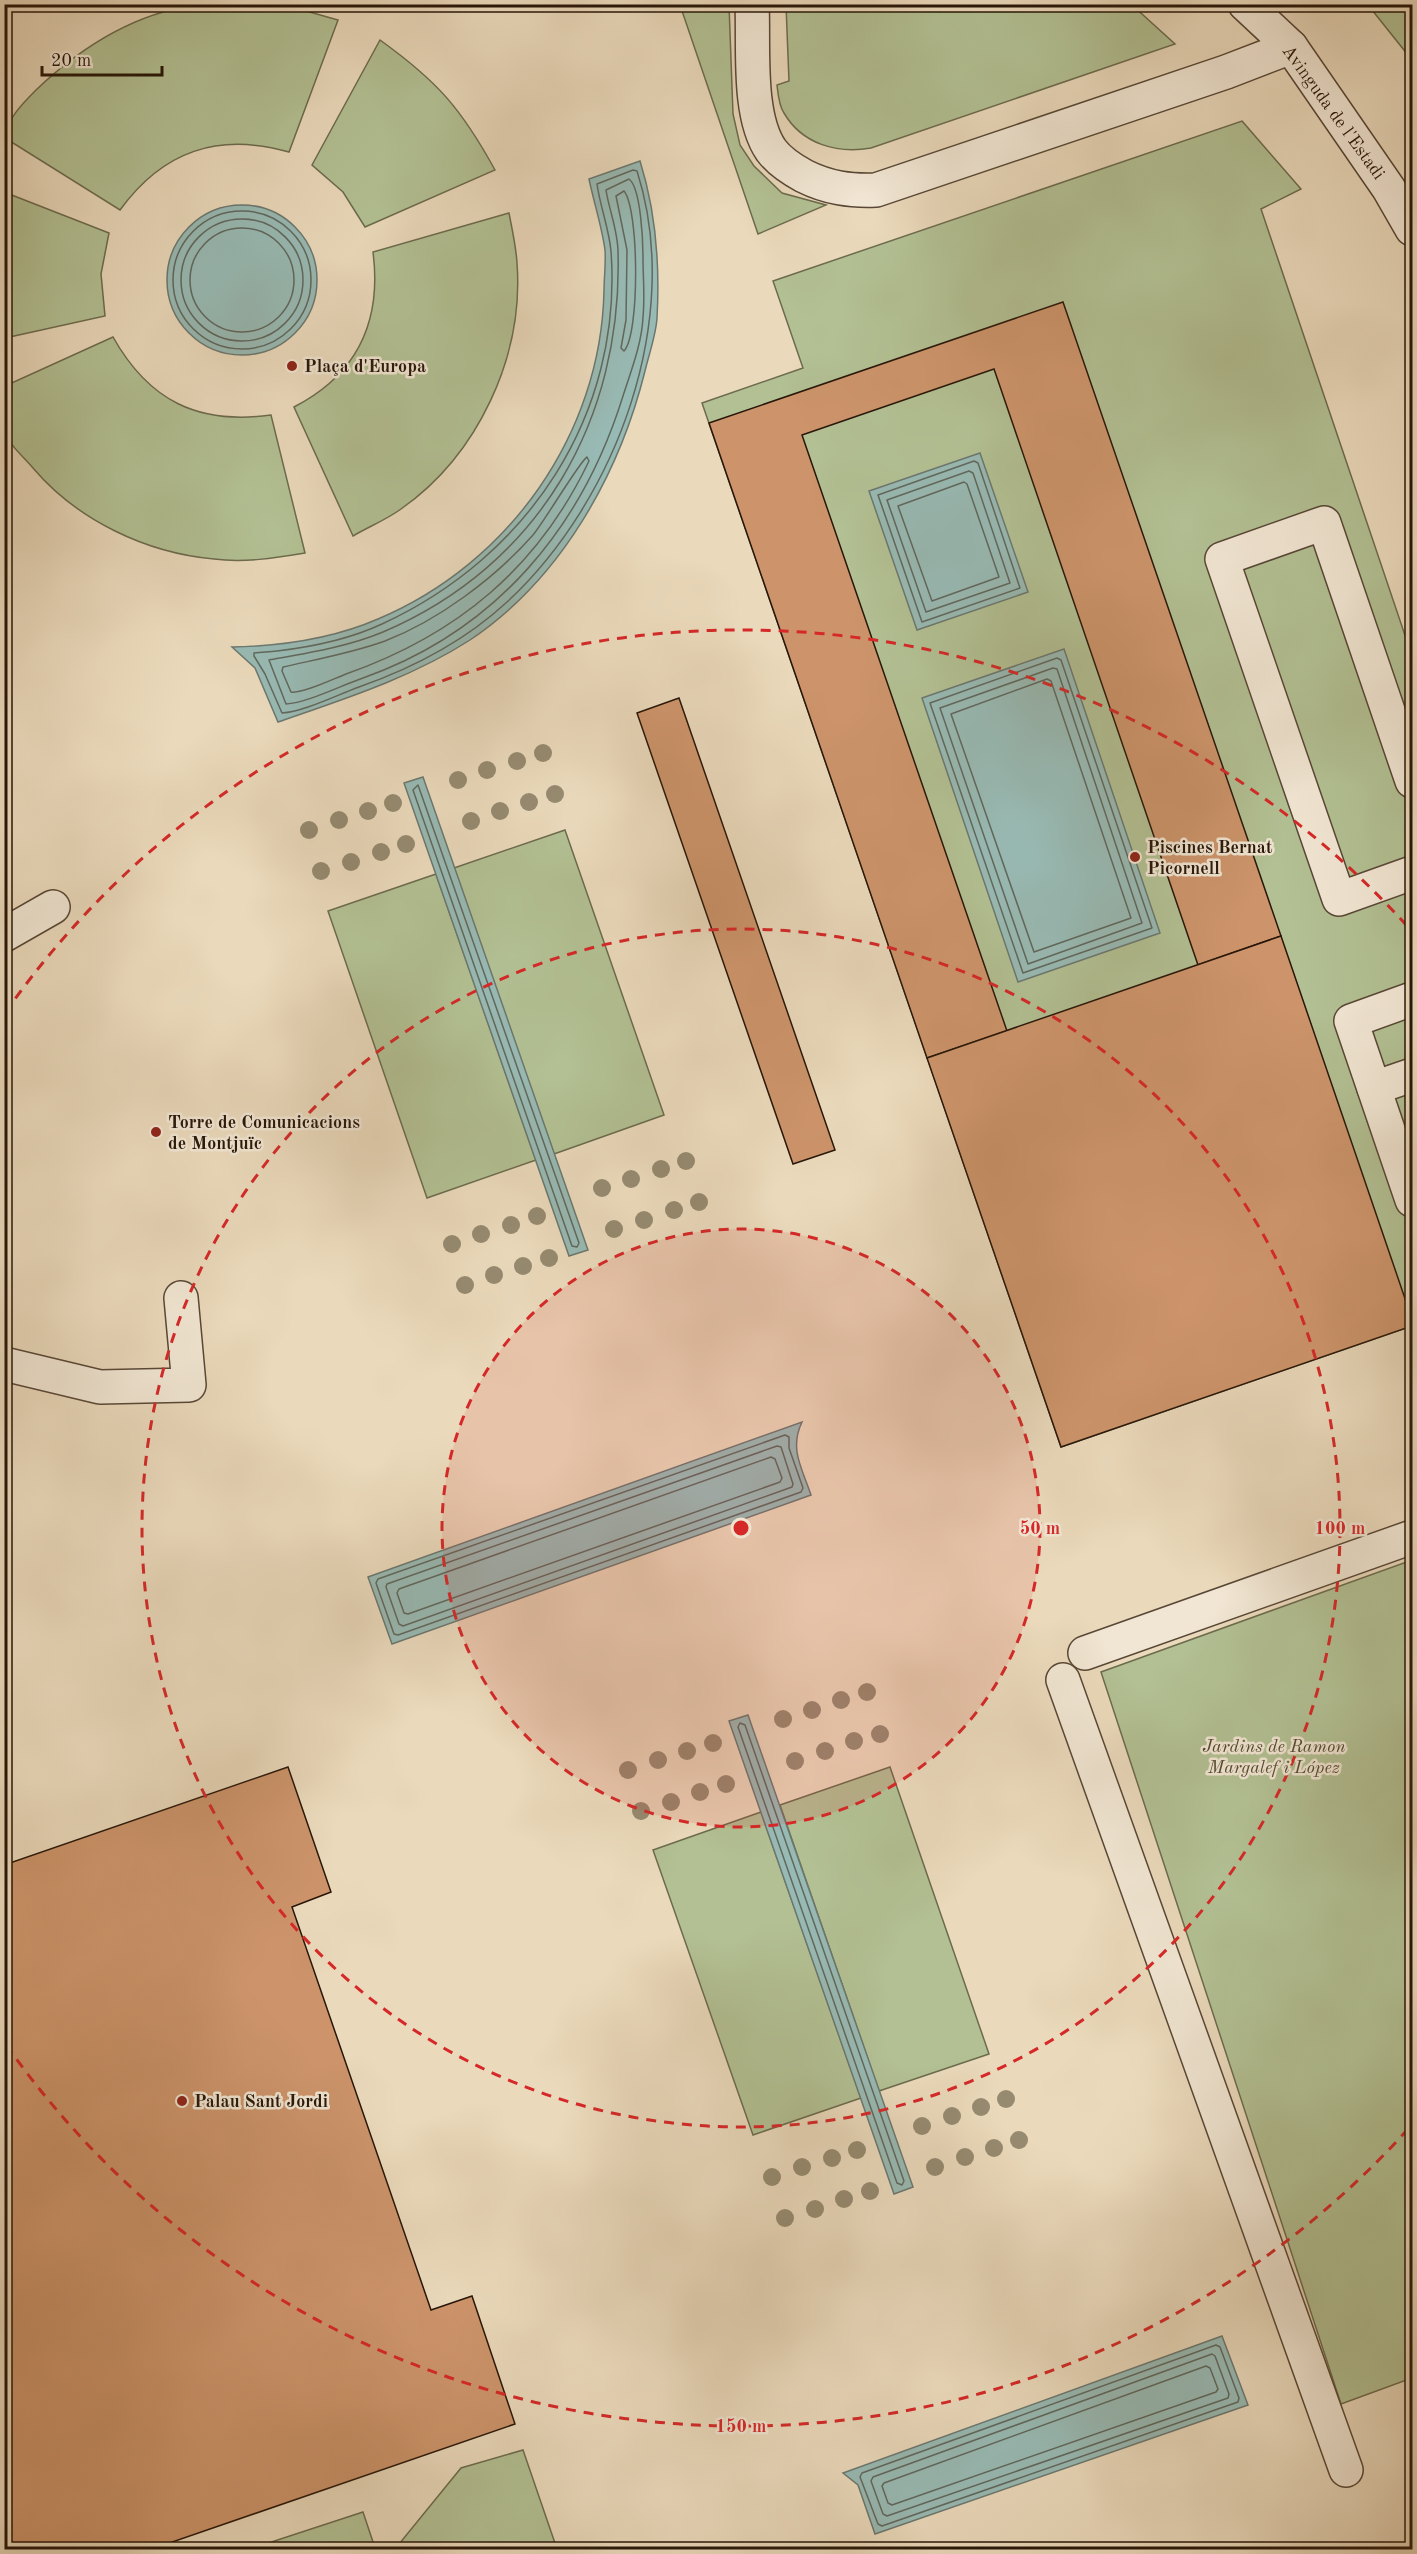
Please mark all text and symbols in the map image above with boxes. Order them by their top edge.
scale bar [42,39,162,77]
street label: Avinguda de l'Estadi [1279,42,1388,183]
text: 20 m [51,52,91,70]
place label: Plaça d'Europa [304,358,426,376]
marker: Plaça d'Europa [285,359,299,373]
place label: Piscines Bernat Picornell [1147,839,1273,878]
marker: Piscines Bernat Picornell [1128,850,1142,864]
place label: Torre de Comunicacions de Montjuïc [168,1114,360,1153]
marker: Torre de Comunicacions de Montjuïc [149,1125,163,1139]
centre of rings [731,1518,751,1538]
text: 50 m [1020,1520,1060,1538]
text: 100 m [1315,1520,1365,1538]
park label: Jardins de Ramon Margalef i López [1202,1738,1346,1777]
place label: Palau Sant Jordi [194,2093,328,2111]
marker: Palau Sant Jordi [175,2094,189,2108]
text: 150 m [716,2418,766,2436]

